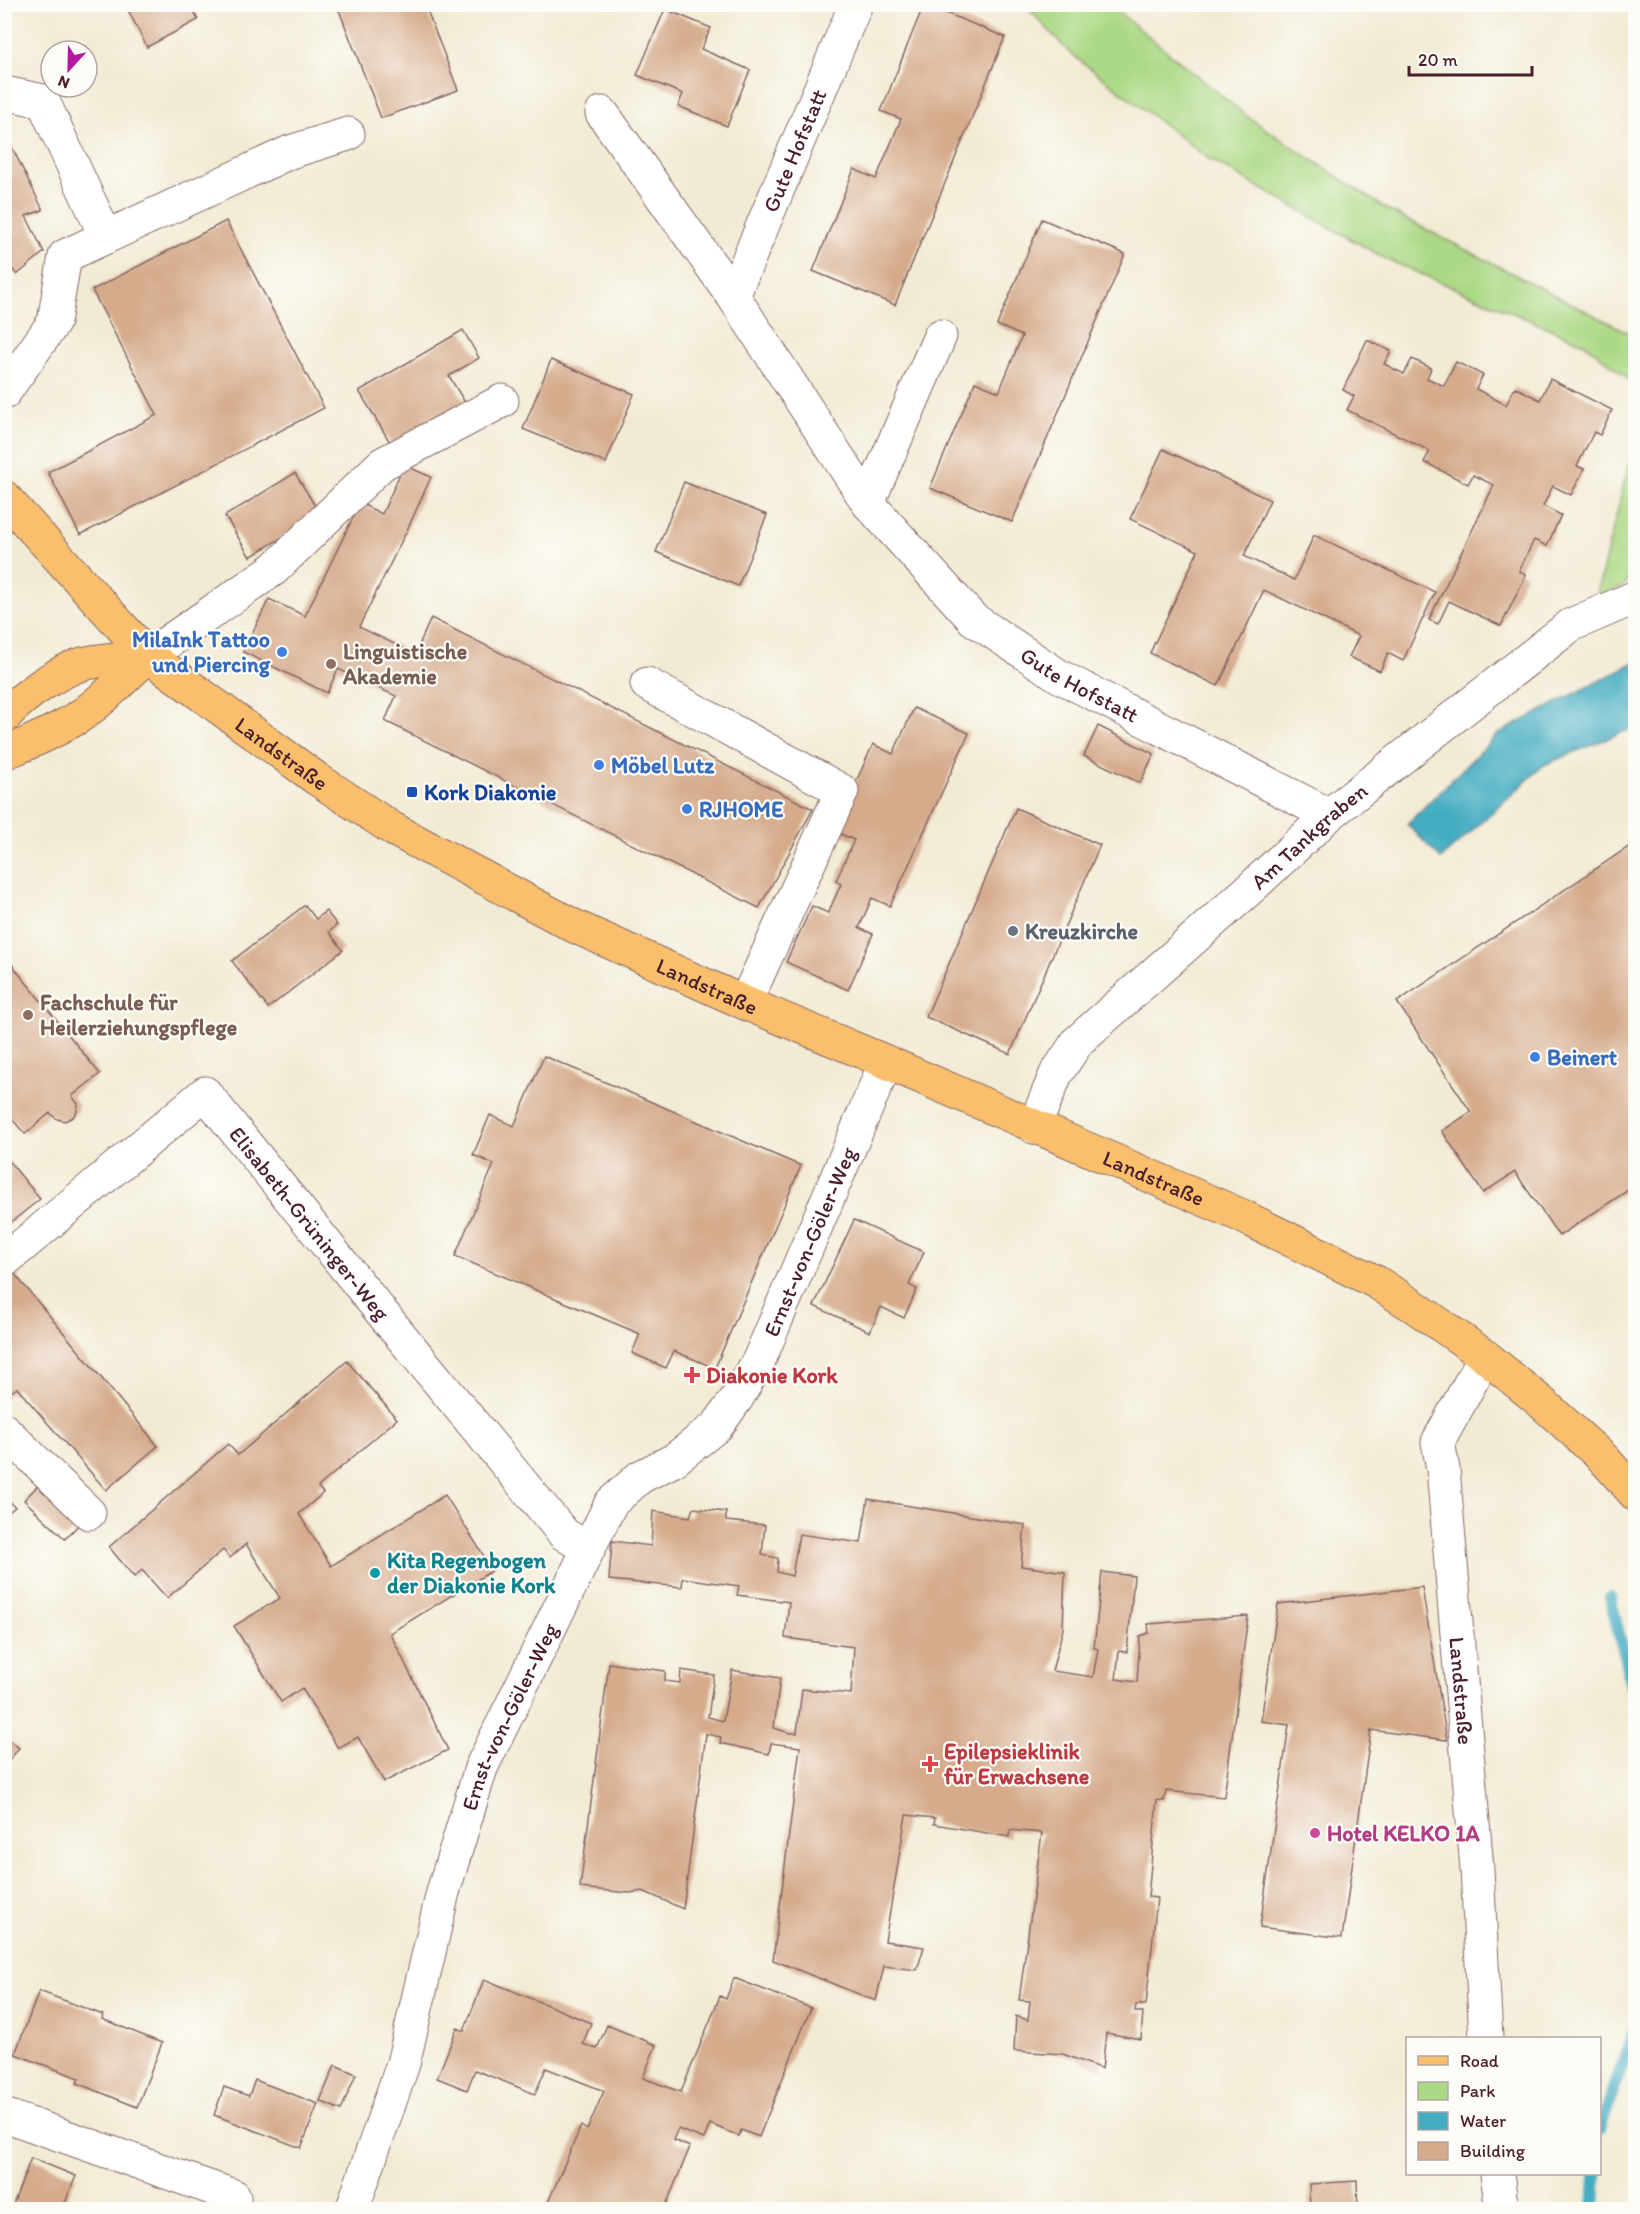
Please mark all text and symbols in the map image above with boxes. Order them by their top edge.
north arrow [39,39,99,99]
scale bar [1409,39,1532,77]
text: 20 m [1418,49,1458,71]
text: N [55,72,72,93]
street label: Gute Hofstatt [756,85,832,216]
place label: MilaInk Tattoo und Piercing [132,626,271,678]
place label: Linguistische Akademie [342,638,467,690]
street label: Gute Hofstatt [1015,641,1143,728]
marker: MilaInk Tattoo und Piercing [275,645,289,659]
marker: Linguistische Akademie [324,657,338,671]
street label: Landstraße [230,711,333,796]
place label: Möbel Lutz [611,752,715,779]
marker: Möbel Lutz [592,758,606,772]
street label: Am Tankgraben [1245,776,1373,895]
place label: Kork Diakonie [424,779,557,806]
marker: Kork Diakonie [405,785,419,799]
place label: RJHOME [699,796,784,823]
marker: RJHOME [680,802,694,816]
place label: Kreuzkirche [1025,918,1138,945]
marker: Kreuzkirche [1006,924,1020,938]
street label: Landstraße [652,951,762,1020]
place label: Fachschule für Heilerziehungspflege [40,989,237,1041]
marker: Fachschule für Heilerziehungspflege [21,1008,35,1022]
place label: Beinert [1547,1044,1618,1071]
marker: Beinert [1528,1050,1542,1064]
street label: Elisabeth-Grüninger-Weg [224,1121,396,1326]
street label: Ernst-von-Göler-Weg [757,1142,862,1340]
street label: Landstraße [1099,1144,1209,1212]
place label: Diakonie Kork [706,1362,838,1389]
marker: Diakonie Kork [683,1366,701,1384]
place label: Kita Regenbogen der Diakonie Kork [387,1547,556,1599]
marker: Kita Regenbogen der Diakonie Kork [368,1566,382,1580]
street label: Ernst-von-Göler-Weg [455,1618,564,1814]
street label: Landstraße [1444,1636,1480,1746]
place label: Epilepsieklinik für Erwachsene [944,1738,1090,1790]
marker: Epilepsieklinik für Erwachsene [921,1755,939,1773]
place label: Hotel KELKO 1A [1327,1820,1480,1847]
marker: Hotel KELKO 1A [1308,1826,1322,1840]
legend [1406,2037,1601,2175]
text: Road [1460,2050,1499,2072]
text: Park [1460,2080,1495,2102]
text: Water [1460,2110,1506,2132]
text: Building [1460,2140,1526,2162]

